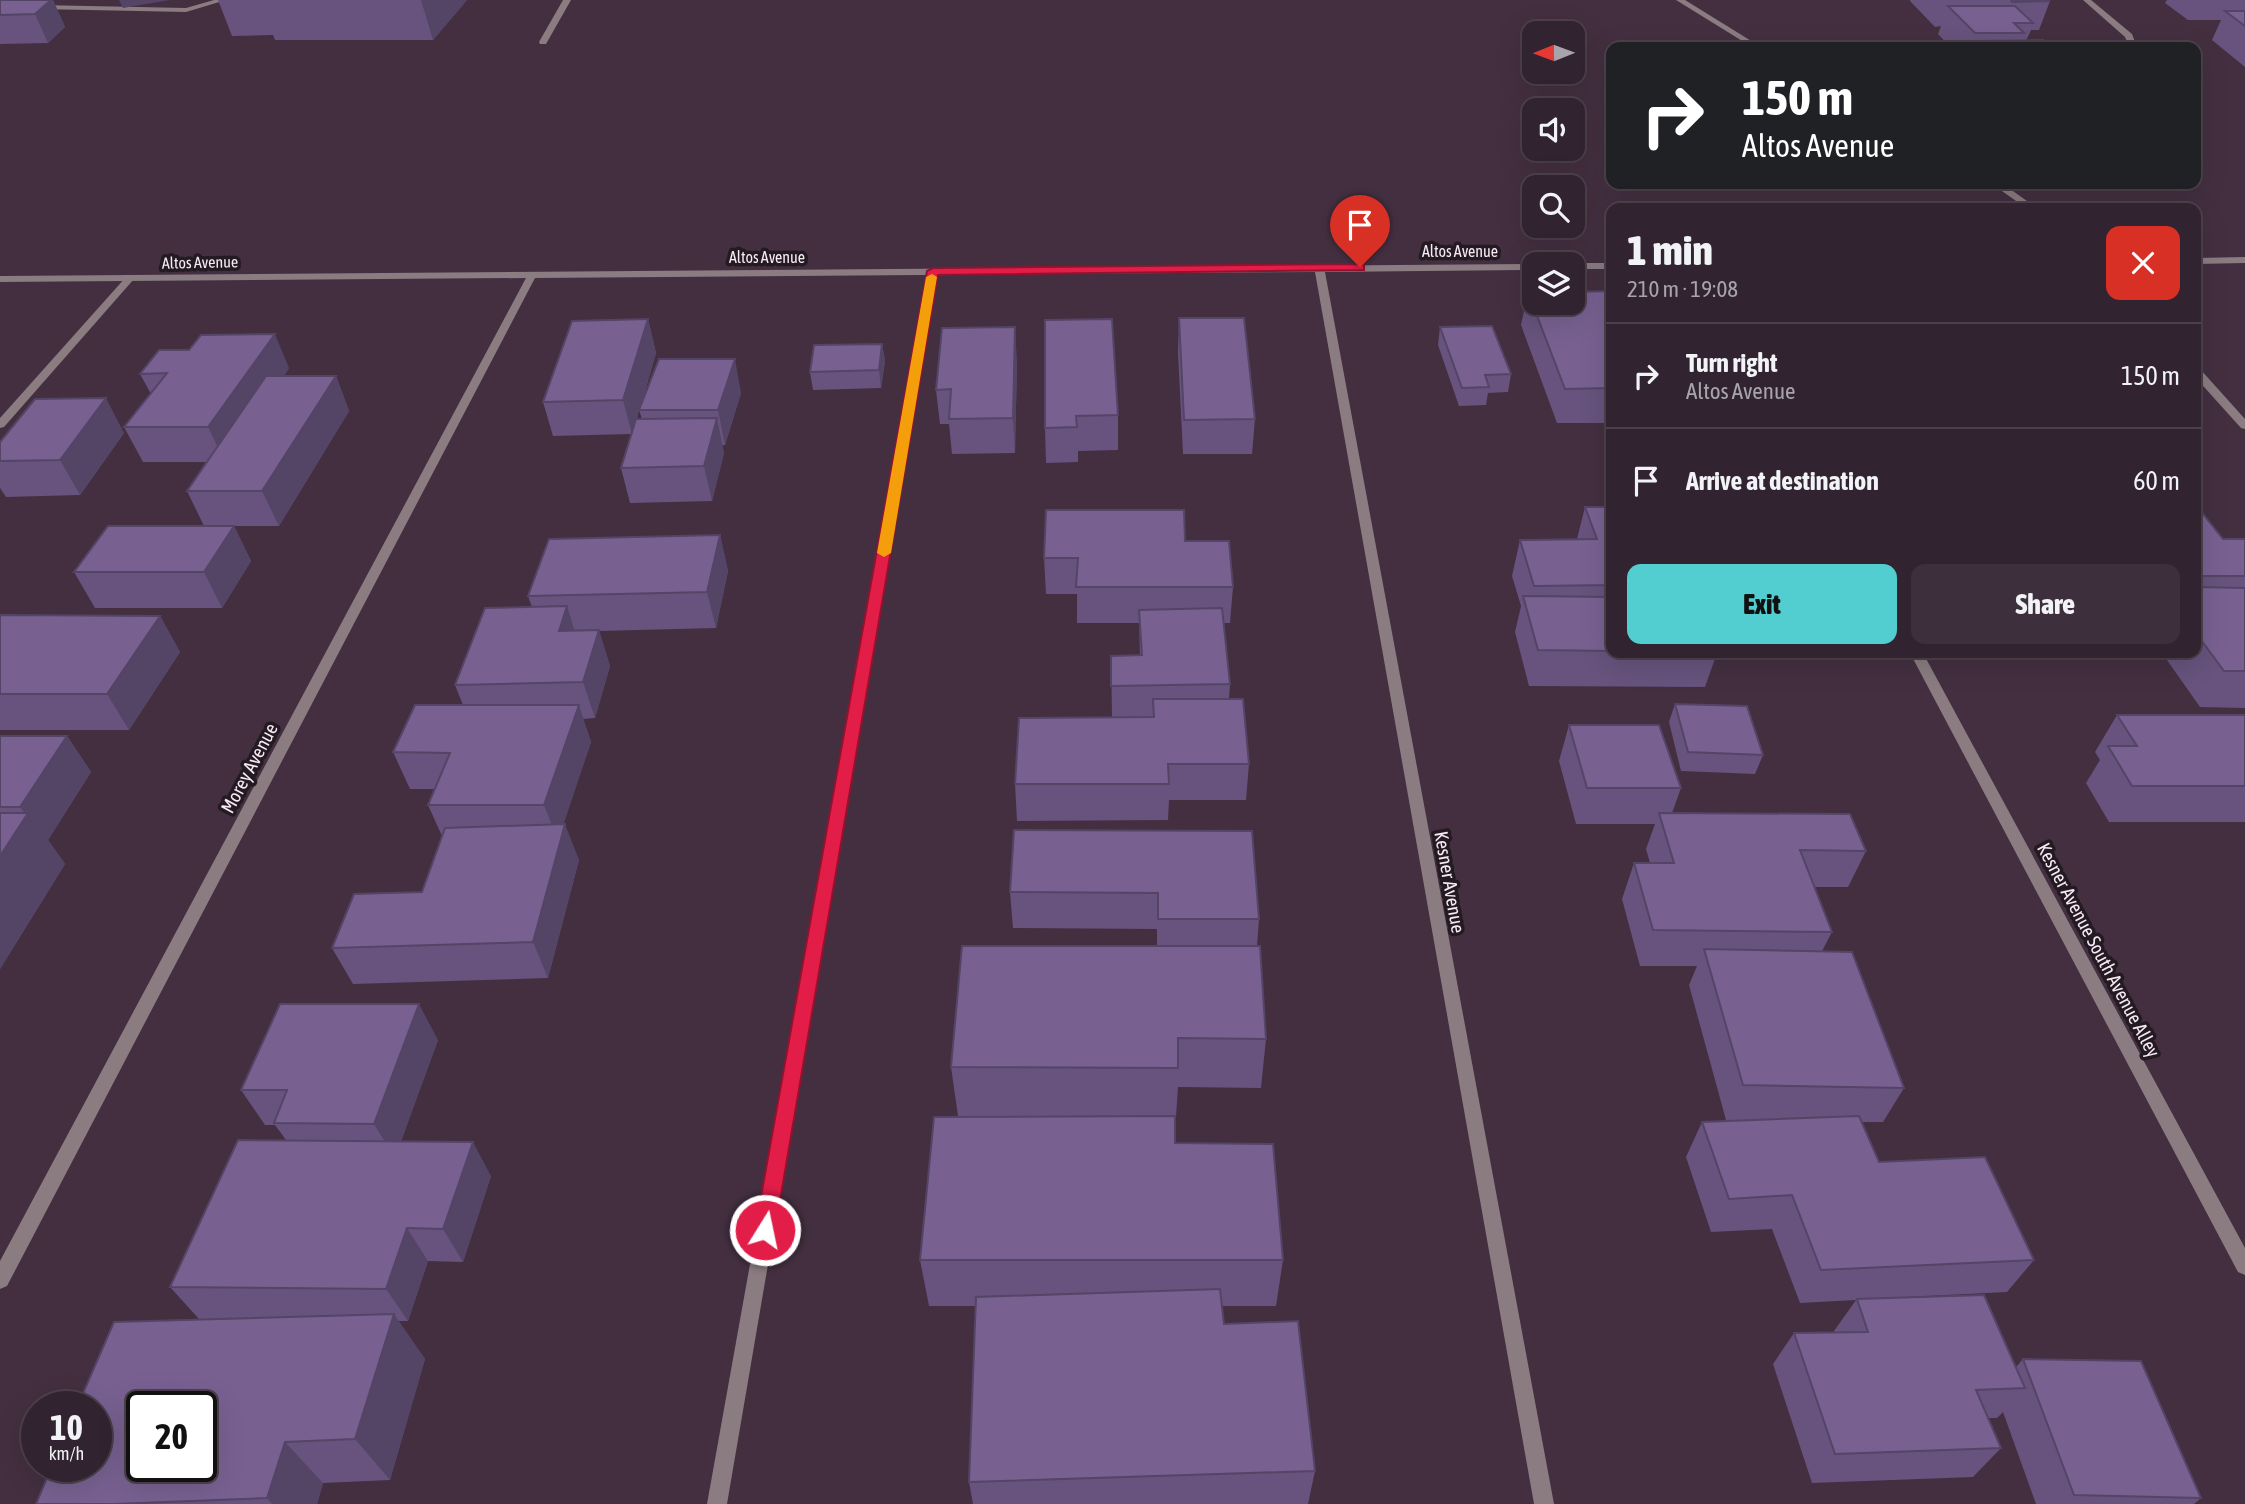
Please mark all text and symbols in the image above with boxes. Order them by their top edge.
north arrow [1522,21,1586,84]
map controls [1522,21,1585,315]
text: 150 m [1742,69,1853,125]
icon: right [1627,70,1718,161]
button: sound [1522,98,1585,161]
text: Altos Avenue [1742,127,1894,164]
button: search [1522,175,1585,238]
pin [1330,195,1390,267]
icon: arrive [1341,206,1379,244]
text: 1 min [1627,226,1713,274]
button: close [2106,226,2180,300]
street label: Altos Avenue [1422,242,1498,260]
street label: Altos Avenue [729,248,805,266]
street label: Altos Avenue [162,252,238,272]
button: layers [1522,252,1585,315]
text: 210 m · 19:08 [1627,276,1738,302]
text: Turn right [1686,348,1777,378]
icon: right [1627,357,1665,395]
text: 150 m [2121,361,2180,391]
text: Altos Avenue [1686,378,1796,404]
icon: arrive [1627,462,1665,500]
text: Arrive at destination [1686,466,1879,496]
text: 60 m [2133,466,2180,496]
button: Exit [1627,564,1897,644]
button: Share [1911,564,2180,644]
street label: Morey Avenue [216,719,282,817]
street label: Kesner Avenue [1430,829,1470,935]
street label: Kesner Avenue South Avenue Alley [2033,839,2165,1061]
position arrow [728,1193,802,1267]
speed limit sign: 20 [126,1391,217,1482]
text: 10 [50,1407,83,1447]
text: km/h [49,1443,84,1464]

